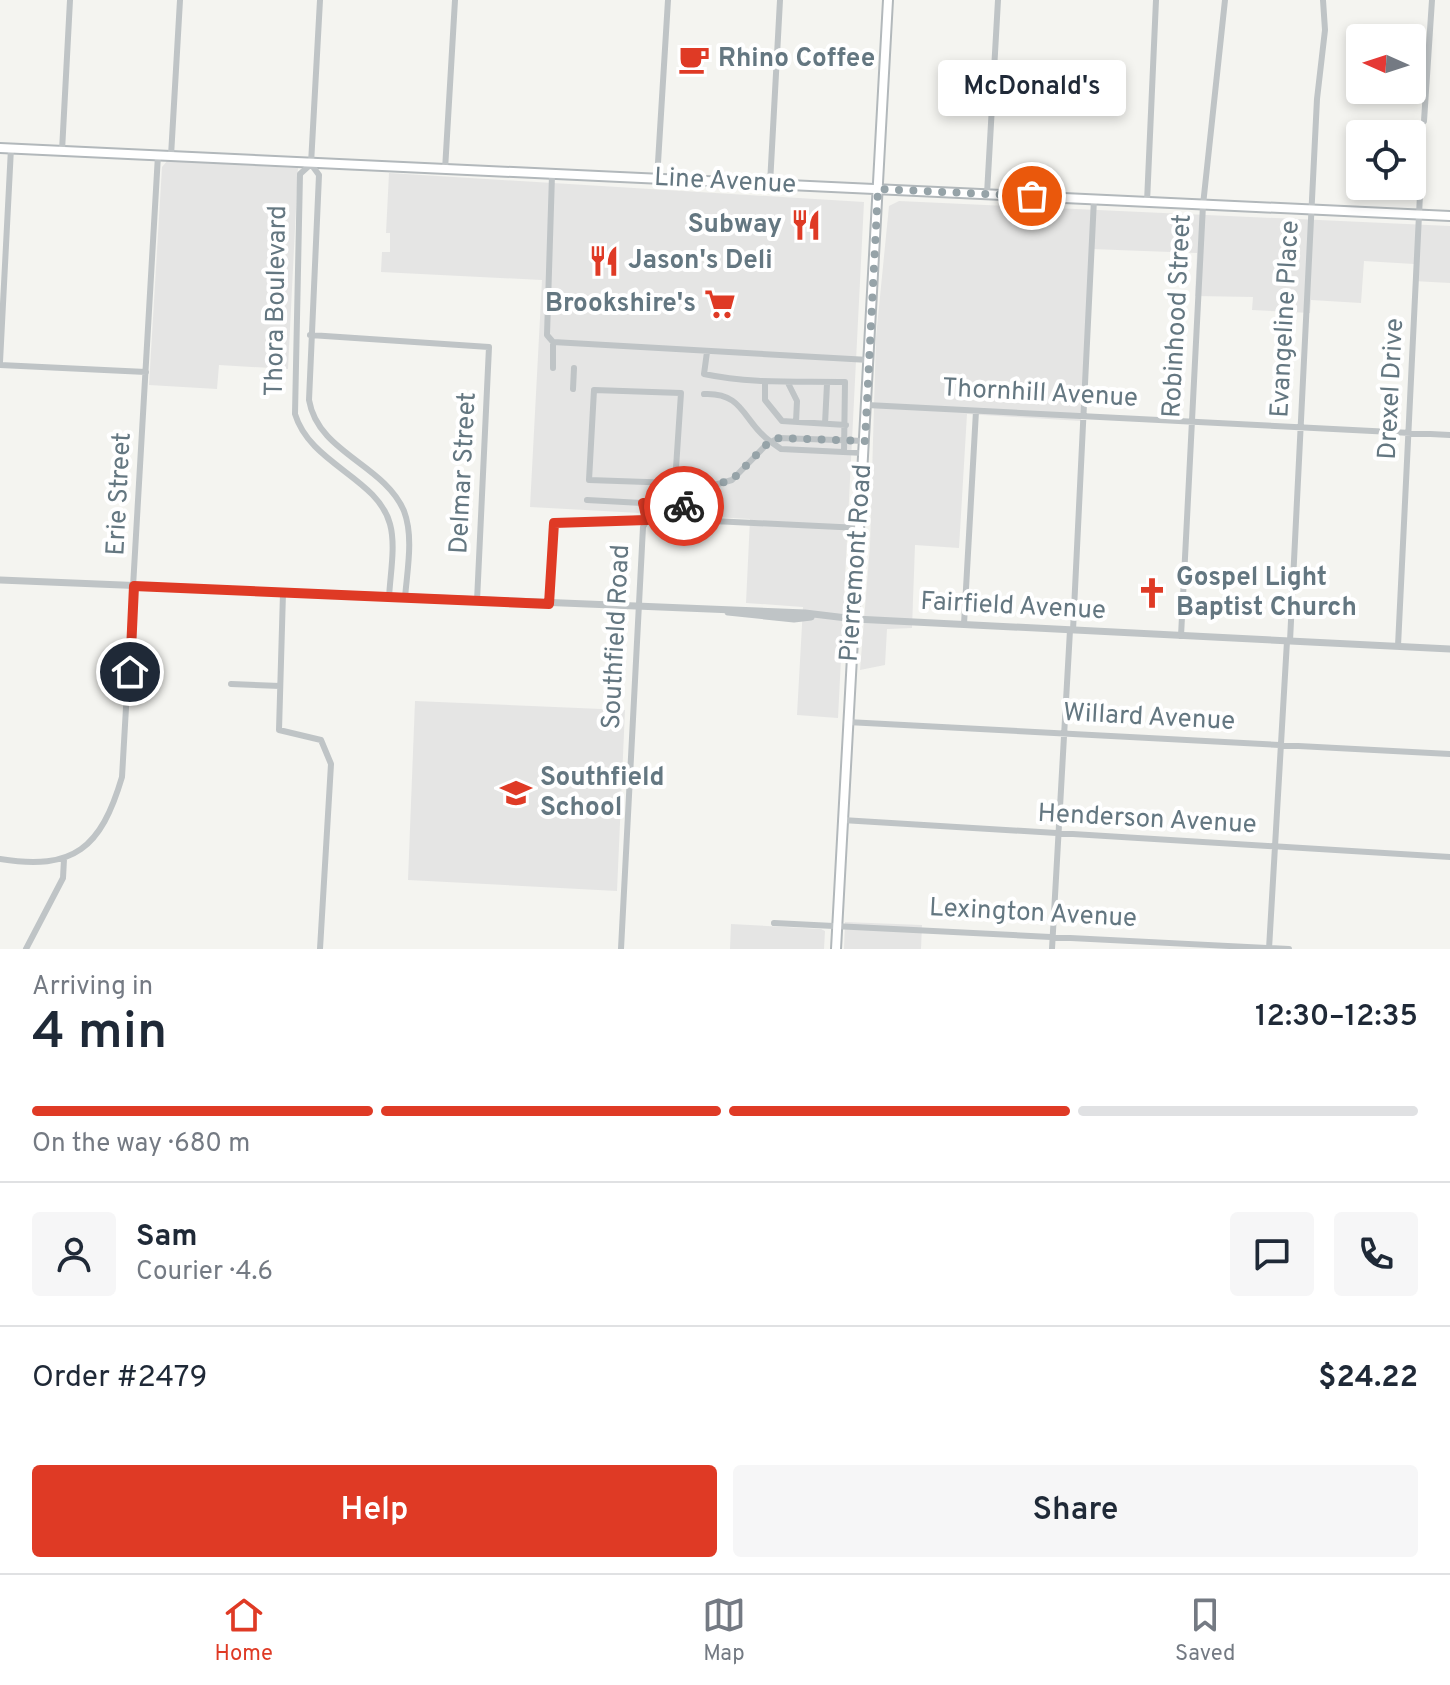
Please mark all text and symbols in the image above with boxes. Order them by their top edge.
north arrow [1346,24,1426,104]
map controls [1346,24,1426,200]
cafe icon: Rhino Coffee [677,42,711,76]
place label: Rhino Coffee [718,43,875,76]
callout: McDonald's [938,60,1126,116]
text: McDonald's [963,71,1101,104]
button: locate [1346,120,1426,200]
street label: Line Avenue [653,162,797,202]
pin [998,162,1066,230]
icon: bag [1010,174,1054,218]
street label: Thora Boulevard [259,205,295,397]
restaurant icon: Subway [789,208,823,242]
place label: Subway [688,209,782,242]
street label: Robinhood Street [1156,213,1200,419]
street label: Evangeline Place [1264,220,1308,418]
restaurant icon: Jason's Deli [587,244,621,278]
place label: Jason's Deli [628,245,773,278]
supermarket icon: Brookshire's [703,287,737,321]
place label: Brookshire's [545,288,696,321]
street label: Drexel Drive [1372,317,1412,461]
street label: Thornhill Avenue [941,372,1139,416]
street label: Delmar Street [443,391,485,555]
street label: Erie Street [100,431,140,557]
street label: Pierremont Road [834,463,880,663]
courier [644,466,724,546]
icon: bike [662,484,706,528]
street label: Southfield Road [596,544,638,730]
place label: Gospel Light Baptist Church [1176,562,1357,625]
church icon: Gospel Light Baptist Church [1135,576,1169,610]
street label: Fairfield Avenue [919,586,1107,628]
pin [96,638,164,706]
icon: home [108,650,152,694]
street label: Willard Avenue [1062,697,1236,739]
place label: Southfield School [540,762,665,825]
school or university icon: Southfield School [499,776,533,810]
street label: Henderson Avenue [1037,798,1257,842]
street label: Lexington Avenue [928,892,1138,936]
text: Arriving in [32,971,153,1004]
text: 12:30–12:35 [1255,999,1418,1036]
text: 4 min [32,1001,167,1067]
text: On the way · 680 m [32,1128,250,1161]
button: person [32,1212,116,1296]
button: chat [1230,1212,1314,1296]
button: phone [1334,1212,1418,1296]
text: Sam [136,1219,198,1256]
text: Courier · 4.6 [136,1256,273,1289]
text: Order #2479 [32,1360,207,1397]
text: $24.22 [1318,1360,1418,1397]
button: Help [32,1465,717,1557]
button: Share [733,1465,1418,1557]
tab: Home [215,1593,273,1668]
tab: Map [702,1593,746,1668]
tab: Saved [1175,1593,1235,1668]

